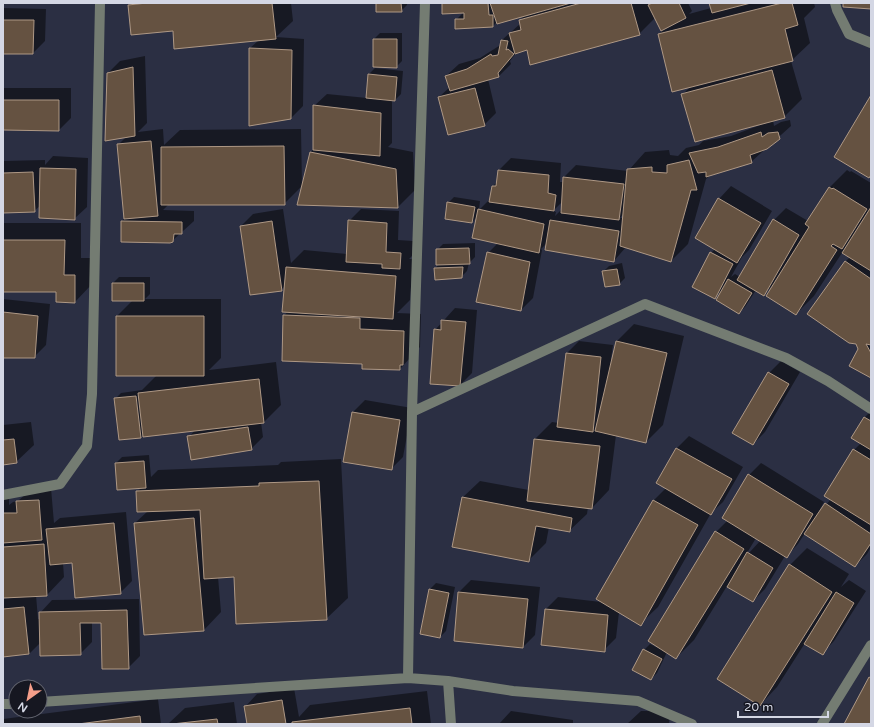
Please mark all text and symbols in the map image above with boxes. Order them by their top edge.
north arrow [8,679,48,719]
scale bar [738,693,828,719]
text: N [16,699,30,715]
text: 20 m [744,700,773,714]

